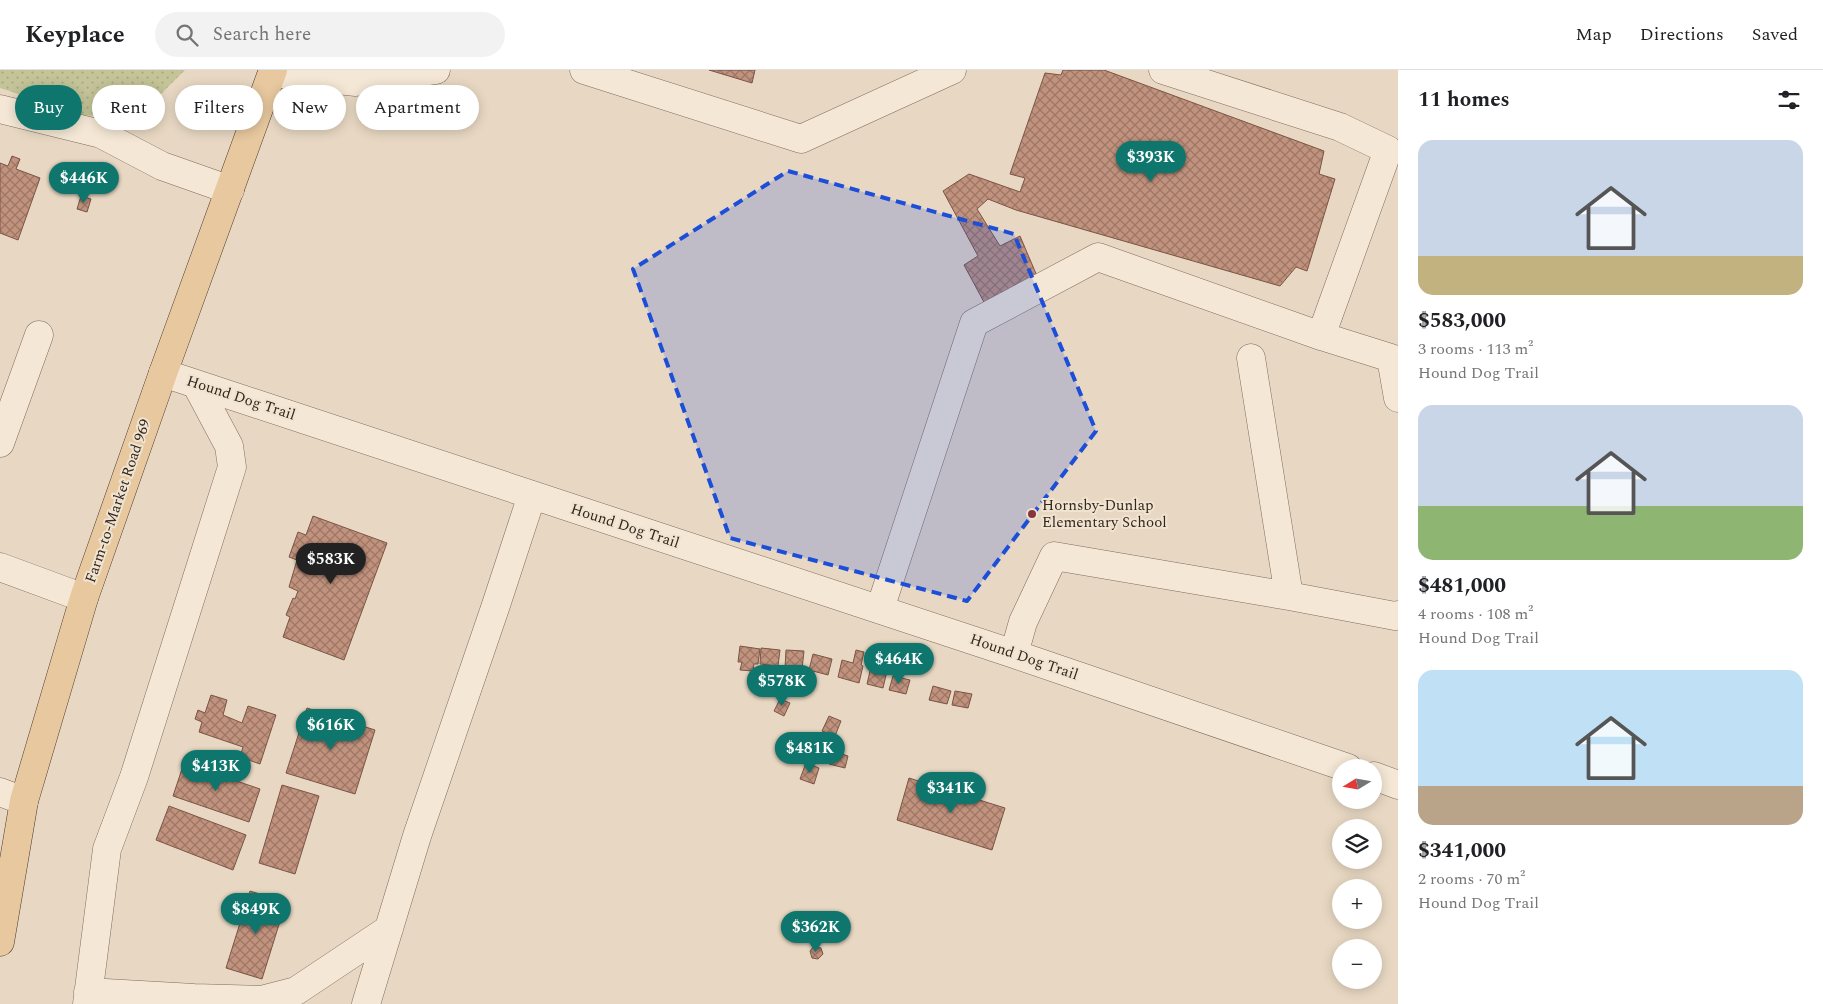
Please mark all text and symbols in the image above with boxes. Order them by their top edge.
search box [155,12,505,57]
text: Keyplace [25,17,125,53]
text: Search here [213,20,311,49]
icon: search [173,21,201,49]
text: Map [1576,21,1612,48]
text: Directions [1640,21,1724,48]
text: Saved [1752,21,1798,48]
text: 11 homes [1418,84,1510,116]
chip: Buy [15,85,82,130]
chip: Rent [92,85,165,130]
chip: Filters [175,85,263,130]
chip: New [273,85,346,130]
chip: Apartment [356,85,479,130]
icon: filters [1775,86,1803,114]
pin: $393K [1116,140,1186,183]
text: $393K [1127,145,1175,169]
pin: $446K [49,162,119,204]
text: $446K [60,166,108,190]
icon: home [1566,173,1656,263]
text: $583,000 [1418,305,1506,337]
text: 3 rooms · 113 m² [1418,337,1533,361]
text: Hound Dog Trail [1418,361,1539,385]
street label: Hound Dog Trail [184,370,298,426]
street label: Farm-to-Market Road 969 [79,416,157,586]
icon: home [1566,438,1656,528]
place label: Hornsby-Dunlap Elementary School [1042,494,1167,534]
street label: Hound Dog Trail [568,498,682,554]
marker: Hornsby-Dunlap Elementary School [1026,508,1038,520]
pin: $583K [296,542,366,585]
text: $583K [307,547,355,571]
text: $481,000 [1418,570,1506,602]
text: 4 rooms · 108 m² [1418,602,1533,626]
text: Hound Dog Trail [1418,626,1539,650]
street label: Hound Dog Trail [967,628,1081,686]
pin: $464K [864,642,934,685]
text: $464K [875,647,923,671]
pin: $578K [747,664,817,707]
text: $578K [758,669,806,693]
icon: home [1566,703,1656,793]
pin: $616K [296,708,366,751]
text: $616K [307,713,355,737]
pin: $481K [775,732,845,774]
text: $481K [786,736,834,760]
pin: $413K [181,750,251,792]
text: $413K [192,754,240,778]
north arrow [1332,759,1382,809]
map controls [1332,759,1382,989]
pin: $341K [916,772,986,814]
text: $341K [927,776,975,800]
button: layers [1332,819,1382,869]
text: $341,000 [1418,835,1506,867]
text: 2 rooms · 70 m² [1418,867,1525,891]
button: + [1332,879,1382,929]
text: Hound Dog Trail [1418,891,1539,915]
pin: $849K [221,892,291,935]
text: $849K [232,897,280,921]
pin: $362K [781,910,851,953]
text: $362K [792,915,840,939]
button: − [1332,939,1382,989]

